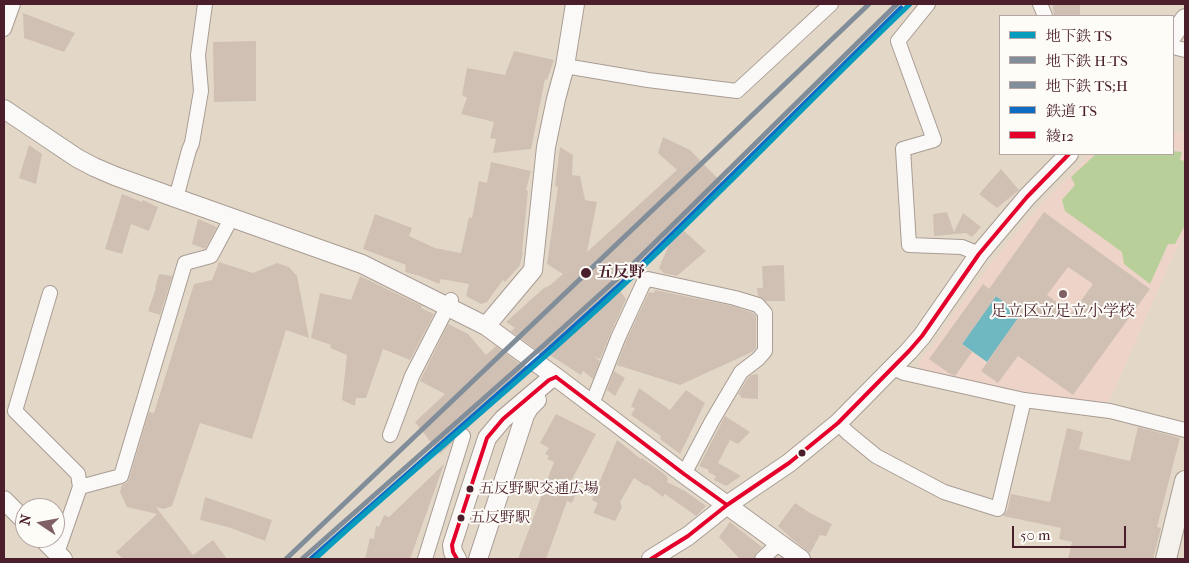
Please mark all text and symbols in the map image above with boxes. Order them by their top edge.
legend [999,15,1174,155]
text: 地下鉄 TS [1046,27,1112,45]
text: 地下鉄 H-TS [1046,52,1128,70]
text: 地下鉄 TS;H [1046,77,1128,95]
text: 鉄道 TS [1046,102,1097,120]
text: 綾12 [1046,127,1074,145]
place label: 五反野 [597,263,645,283]
marker: 五反野 [579,266,593,280]
marker: 足立区立足立小学校 [1057,288,1069,300]
place label: 足立区立足立小学校 [991,302,1135,322]
unlabelled marker [797,448,807,458]
place label: 五反野駅交通広場 [479,480,599,498]
marker: 五反野駅交通広場 [465,484,475,494]
north arrow [15,498,65,548]
place label: 五反野駅 [470,509,530,527]
text: N [16,513,35,527]
marker: 五反野駅 [456,513,466,523]
scale bar [1014,516,1128,548]
text: 50 m [1020,526,1050,544]

